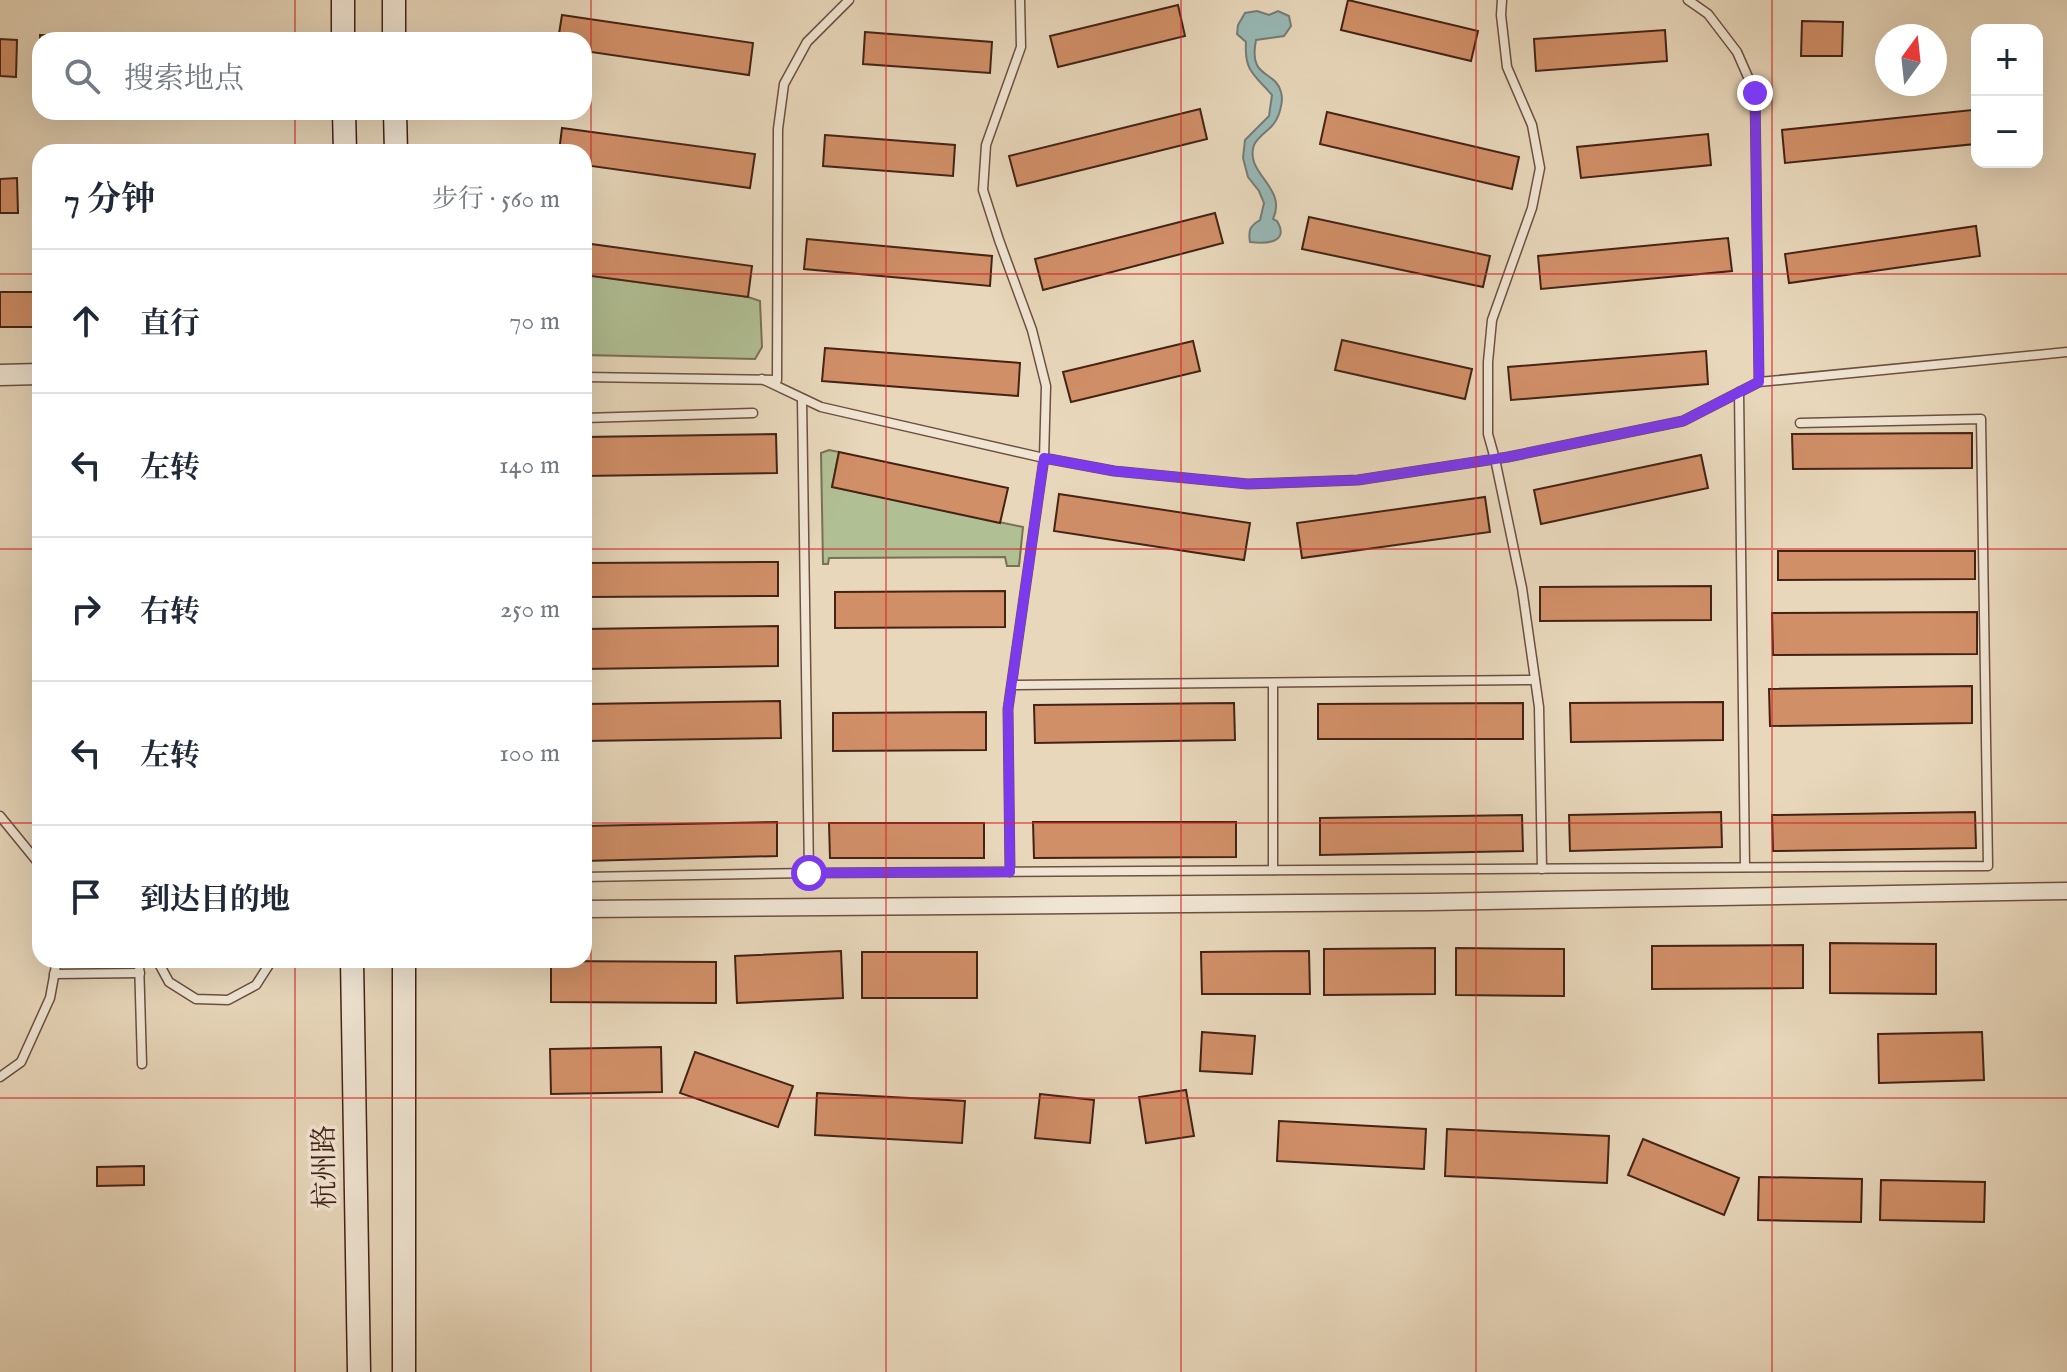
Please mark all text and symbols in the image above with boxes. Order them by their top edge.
north arrow [1875,24,1947,96]
map controls [1971,24,2043,168]
button: + [1971,24,2043,96]
search box [32,32,592,120]
icon: search [60,54,104,98]
text: 搜索地点 [124,61,244,99]
route end [1737,75,1773,111]
button: − [1971,96,2043,168]
text: 7 分钟 [64,179,155,222]
text: 步行 · 560 m [432,183,560,216]
icon: ahead [64,299,108,343]
text: 70 m [509,305,560,338]
text: 直行 [140,306,200,344]
icon: left [64,443,108,487]
text: 140 m [499,449,560,482]
text: 左转 [140,450,200,488]
icon: right [64,587,108,631]
text: 250 m [500,593,560,626]
text: 右转 [140,594,200,632]
icon: left [64,731,108,775]
text: 100 m [499,737,560,770]
text: 左转 [140,738,200,776]
route start [791,855,827,891]
icon: arrive [64,875,108,919]
text: 到达目的地 [140,882,290,920]
street label: 杭州路 [308,1125,344,1209]

